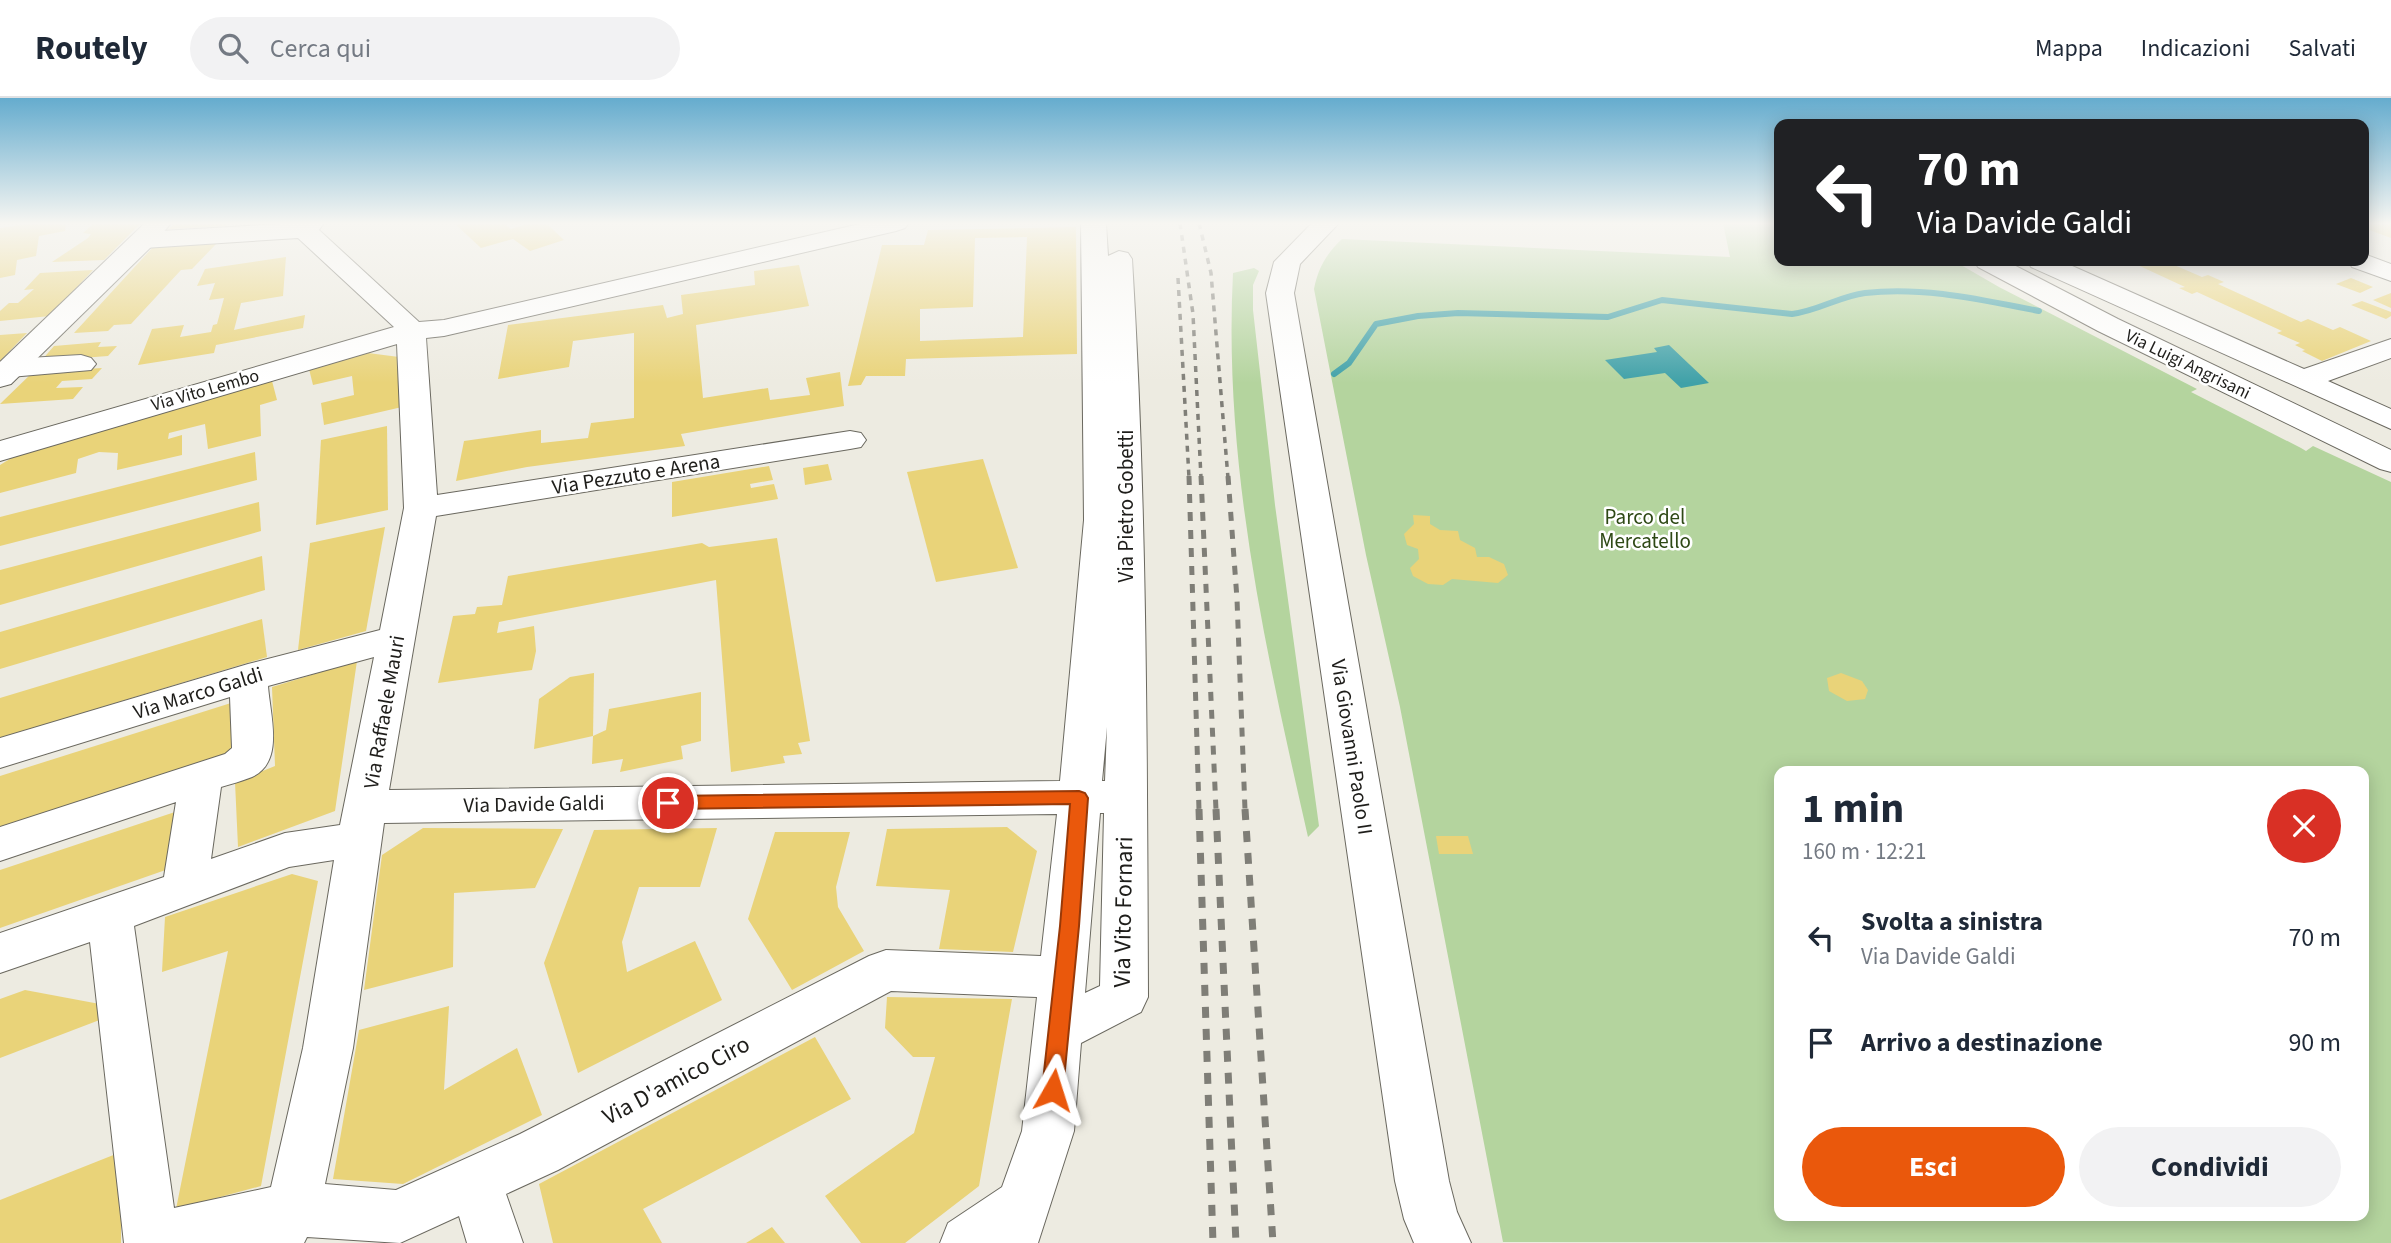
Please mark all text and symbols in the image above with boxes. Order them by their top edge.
search box [190,17,680,80]
text: Routely [35,25,148,72]
icon: search [214,29,252,67]
text: Cerca qui [270,30,371,67]
text: Mappa [2035,31,2103,66]
text: Indicazioni [2141,31,2250,66]
text: Salvati [2288,31,2356,66]
text: 70 m [1917,135,2021,205]
icon: left [1802,147,1893,238]
text: Via Davide Galdi [1917,200,2132,246]
street label: Via Luigi Angrisani [2121,323,2255,406]
street label: Via Vito Lembo [148,363,262,418]
street label: Via Pietro Gobetti [1111,430,1141,582]
street label: Via Pezzuto e Arena [550,446,722,502]
park label: Parco del Mercatello [1599,502,1691,556]
street label: Via Raffaele Mauri [356,633,412,791]
street label: Via Giovanni Paolo II [1323,657,1381,837]
street label: Via Marco Galdi [129,659,267,727]
pin [638,773,698,833]
text: 1 min [1802,779,1904,839]
icon: arrive [649,784,687,822]
street label: Via Davide Galdi [463,788,605,820]
button: close [2267,789,2341,863]
text: 160 m · 12:21 [1802,835,1926,868]
street label: Via Vito Fornari [1105,836,1142,988]
text: Svolta a sinistra [1861,903,2043,940]
icon: left [1802,919,1840,957]
text: 70 m [2288,919,2341,956]
text: Via Davide Galdi [1861,940,2016,973]
icon: arrive [1802,1024,1840,1062]
text: Arrivo a destinazione [1861,1024,2103,1061]
text: 90 m [2288,1024,2341,1061]
street label: Via D'amico Ciro [596,1027,756,1134]
position arrow [1016,1053,1090,1127]
button: Esci [1802,1127,2065,1207]
button: Condividi [2079,1127,2341,1207]

